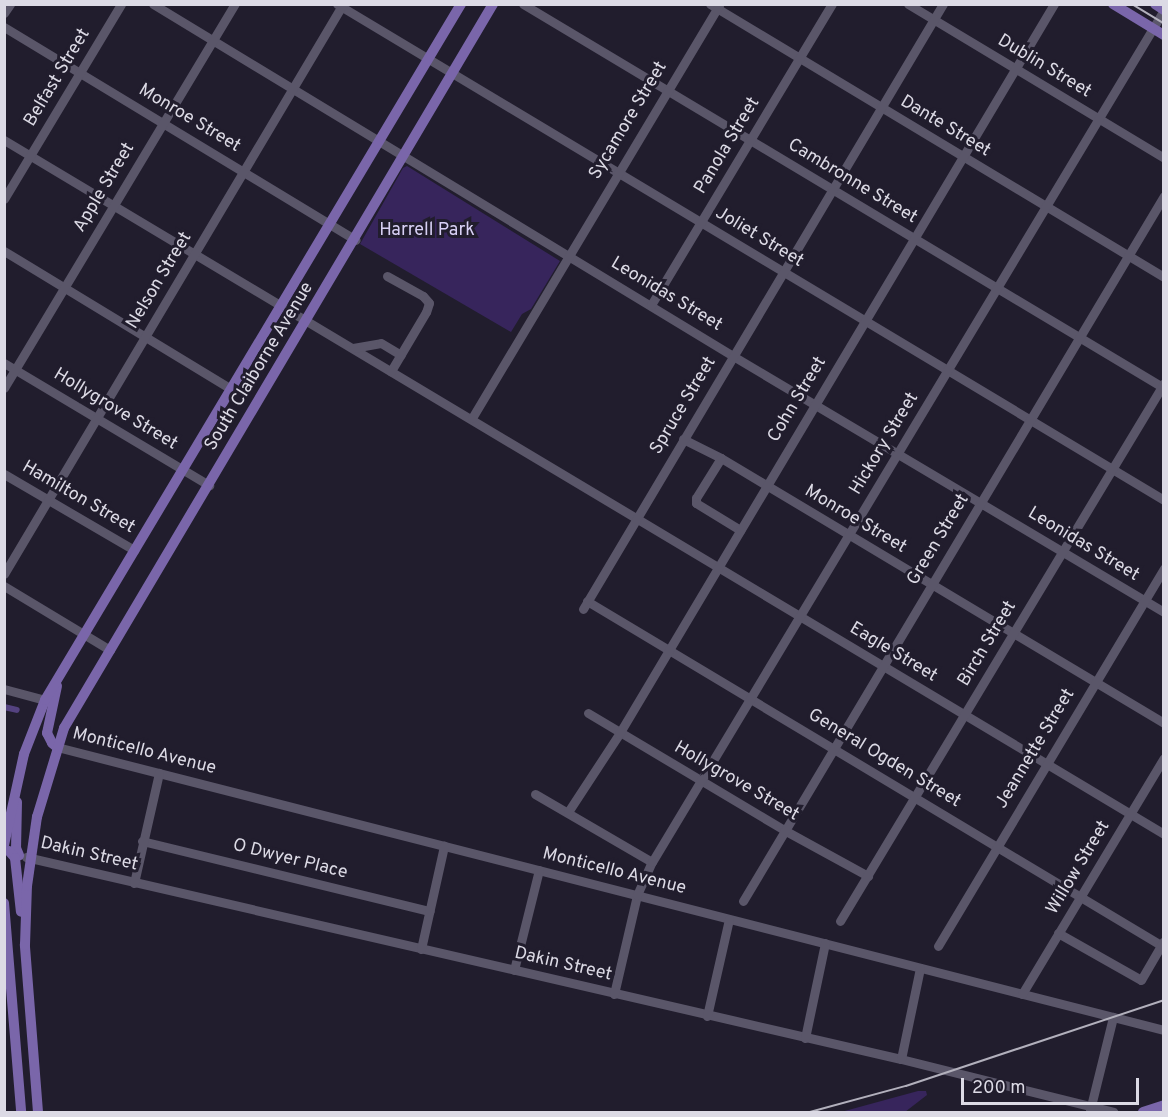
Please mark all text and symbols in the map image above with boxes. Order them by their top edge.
street label: Belfast Street [20,25,96,131]
street label: Dublin Street [993,31,1095,103]
street label: Sycamore Street [585,58,673,184]
street label: Monroe Street [134,80,244,158]
street label: Dante Street [896,92,994,162]
street label: Panola Street [691,94,765,198]
street label: Cambronne Street [783,135,921,229]
street label: Apple Street [70,139,140,237]
street label: Joliet Street [711,203,807,273]
park label: Harrell Park [379,220,475,242]
street label: Nelson Street [123,229,197,333]
street label: Leonidas Street [606,253,726,337]
street label: South Claiborne Avenue [201,278,319,456]
street label: Spruce Street [646,353,722,459]
street label: Cohn Street [764,353,832,447]
street label: Hollygrove Street [49,364,181,456]
street label: Hickory Street [846,389,924,499]
street label: Hamilton Street [18,457,138,539]
street label: Monroe Street [800,481,910,559]
street label: Green Street [903,490,975,590]
street label: Leonidas Street [1023,503,1143,587]
street label: Birch Street [954,597,1022,691]
street label: Eagle Street [845,618,941,688]
street label: Jeannette Street [992,685,1080,813]
street label: General Ogden Street [804,705,964,813]
street label: Monticello Avenue [70,724,218,780]
street label: Hollygrove Street [670,737,802,827]
street label: Willow Street [1043,817,1115,919]
street label: Dakin Street [38,833,140,877]
street label: O Dwyer Place [230,835,350,885]
street label: Monticello Avenue [540,844,688,900]
street label: Dakin Street [512,943,614,987]
scale bar [964,1066,1142,1104]
text: 200 m [972,1077,1025,1100]

